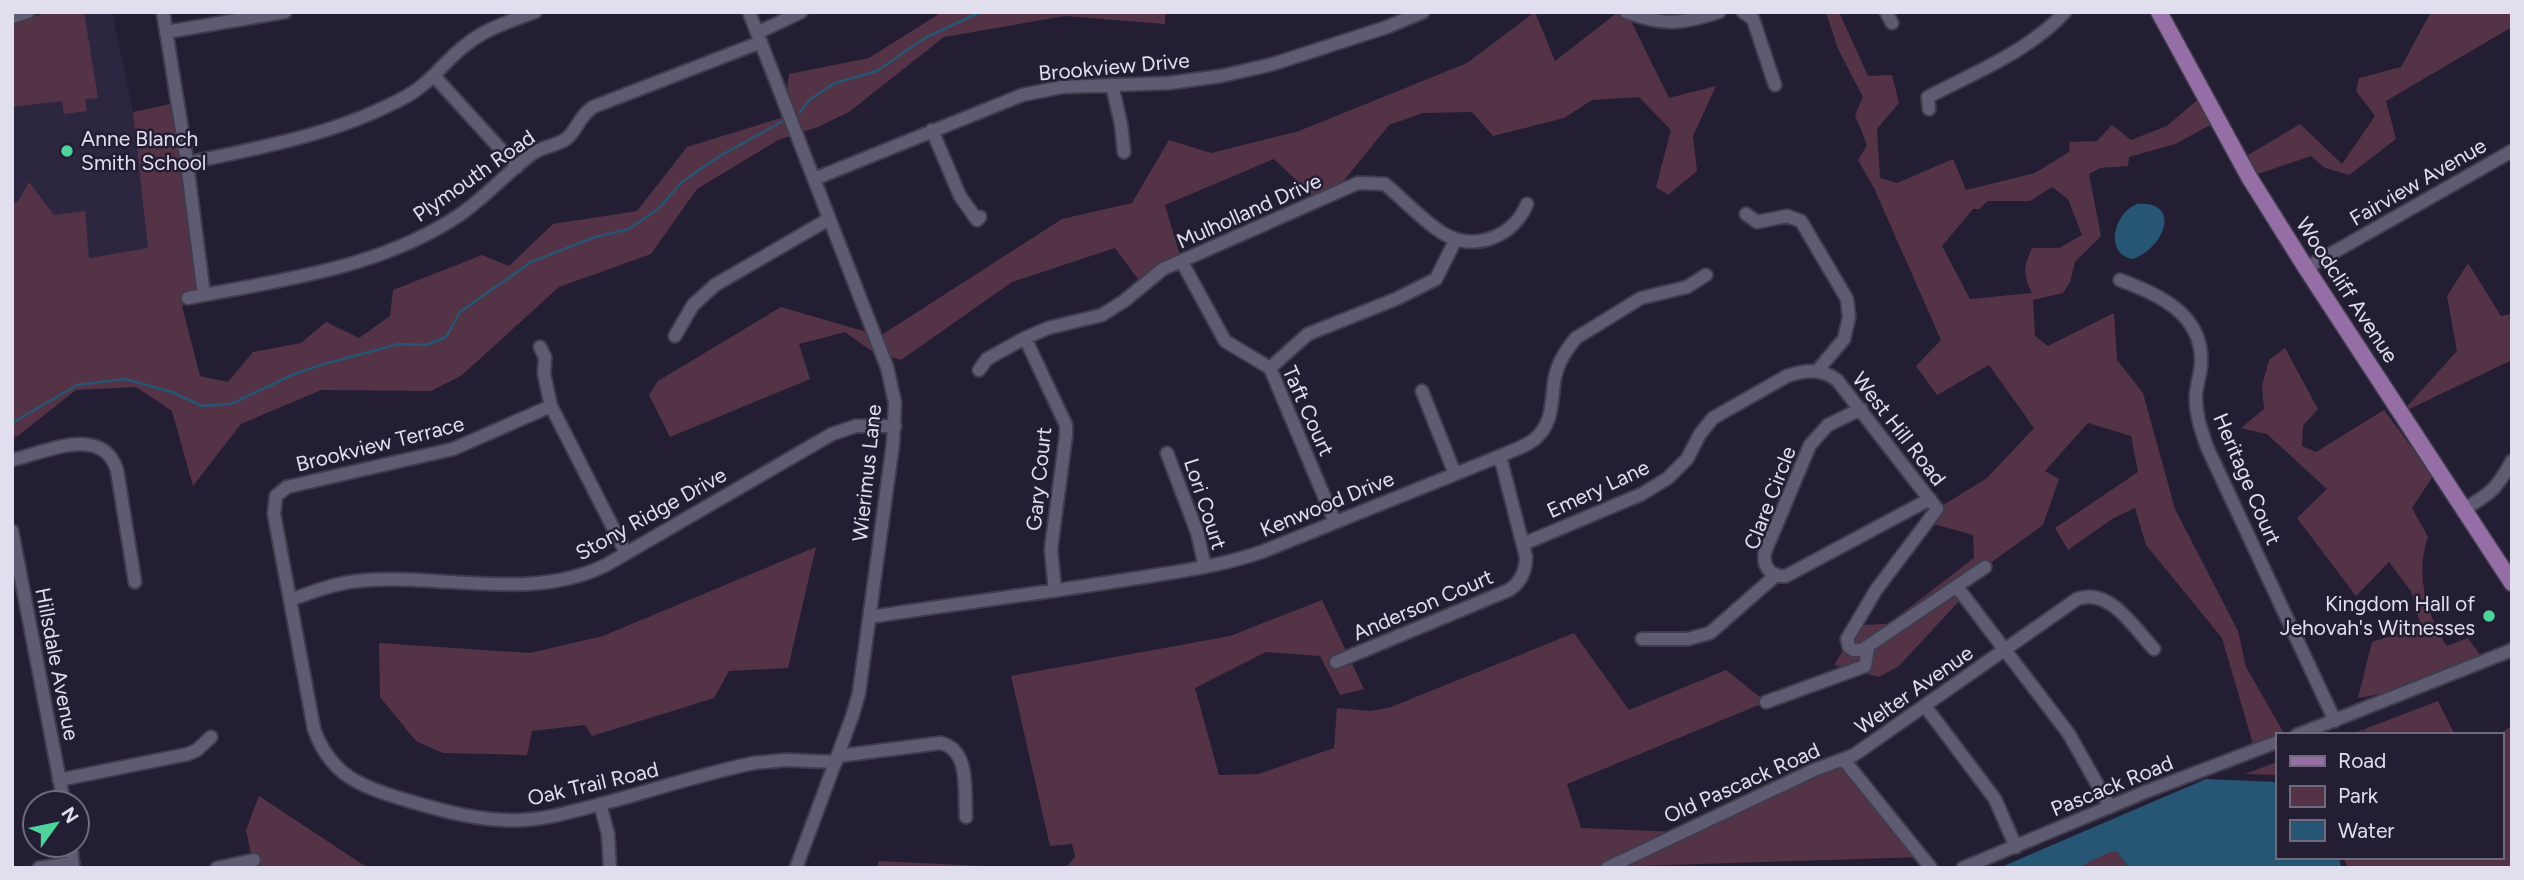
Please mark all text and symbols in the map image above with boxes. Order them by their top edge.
street label: Brookview Drive [1037,47,1191,86]
street label: Plymouth Road [408,124,539,227]
place label: Anne Blanch Smith School [81,126,206,175]
street label: Fairview Avenue [2345,132,2491,231]
marker: Anne Blanch Smith School [59,143,75,159]
street label: Mulholland Drive [1173,167,1325,254]
street label: Woodcliff Avenue [2291,212,2404,367]
street label: Taft Court [1278,362,1339,460]
street label: West Hill Road [1847,367,1951,490]
street label: Wierimus Lane [847,403,886,543]
street label: Heritage Court [2208,409,2287,549]
street label: Brookview Terrace [293,411,467,477]
street label: Gary Court [1021,426,1056,532]
street label: Clare Circle [1738,443,1801,553]
street label: Emery Lane [1543,454,1653,523]
street label: Lori Court [1179,455,1232,553]
street label: Stony Ridge Drive [571,462,731,565]
street label: Kenwood Drive [1256,465,1397,542]
street label: Anderson Court [1349,564,1497,645]
street label: Hillsdale Avenue [30,585,85,742]
place label: Kingdom Hall of Jehovah's Witnesses [2280,591,2475,640]
marker: Kingdom Hall of Jehovah's Witnesses [2481,608,2497,624]
street label: Welter Avenue [1850,640,1977,739]
legend [2276,733,2503,859]
street label: Old Pascack Road [1660,737,1824,828]
text: Road [2338,748,2386,773]
street label: Pascack Road [2047,750,2177,821]
street label: Oak Trail Road [525,756,661,811]
text: Park [2338,783,2379,808]
north arrow [21,789,91,859]
text: N [56,803,83,827]
text: Water [2338,818,2394,843]

